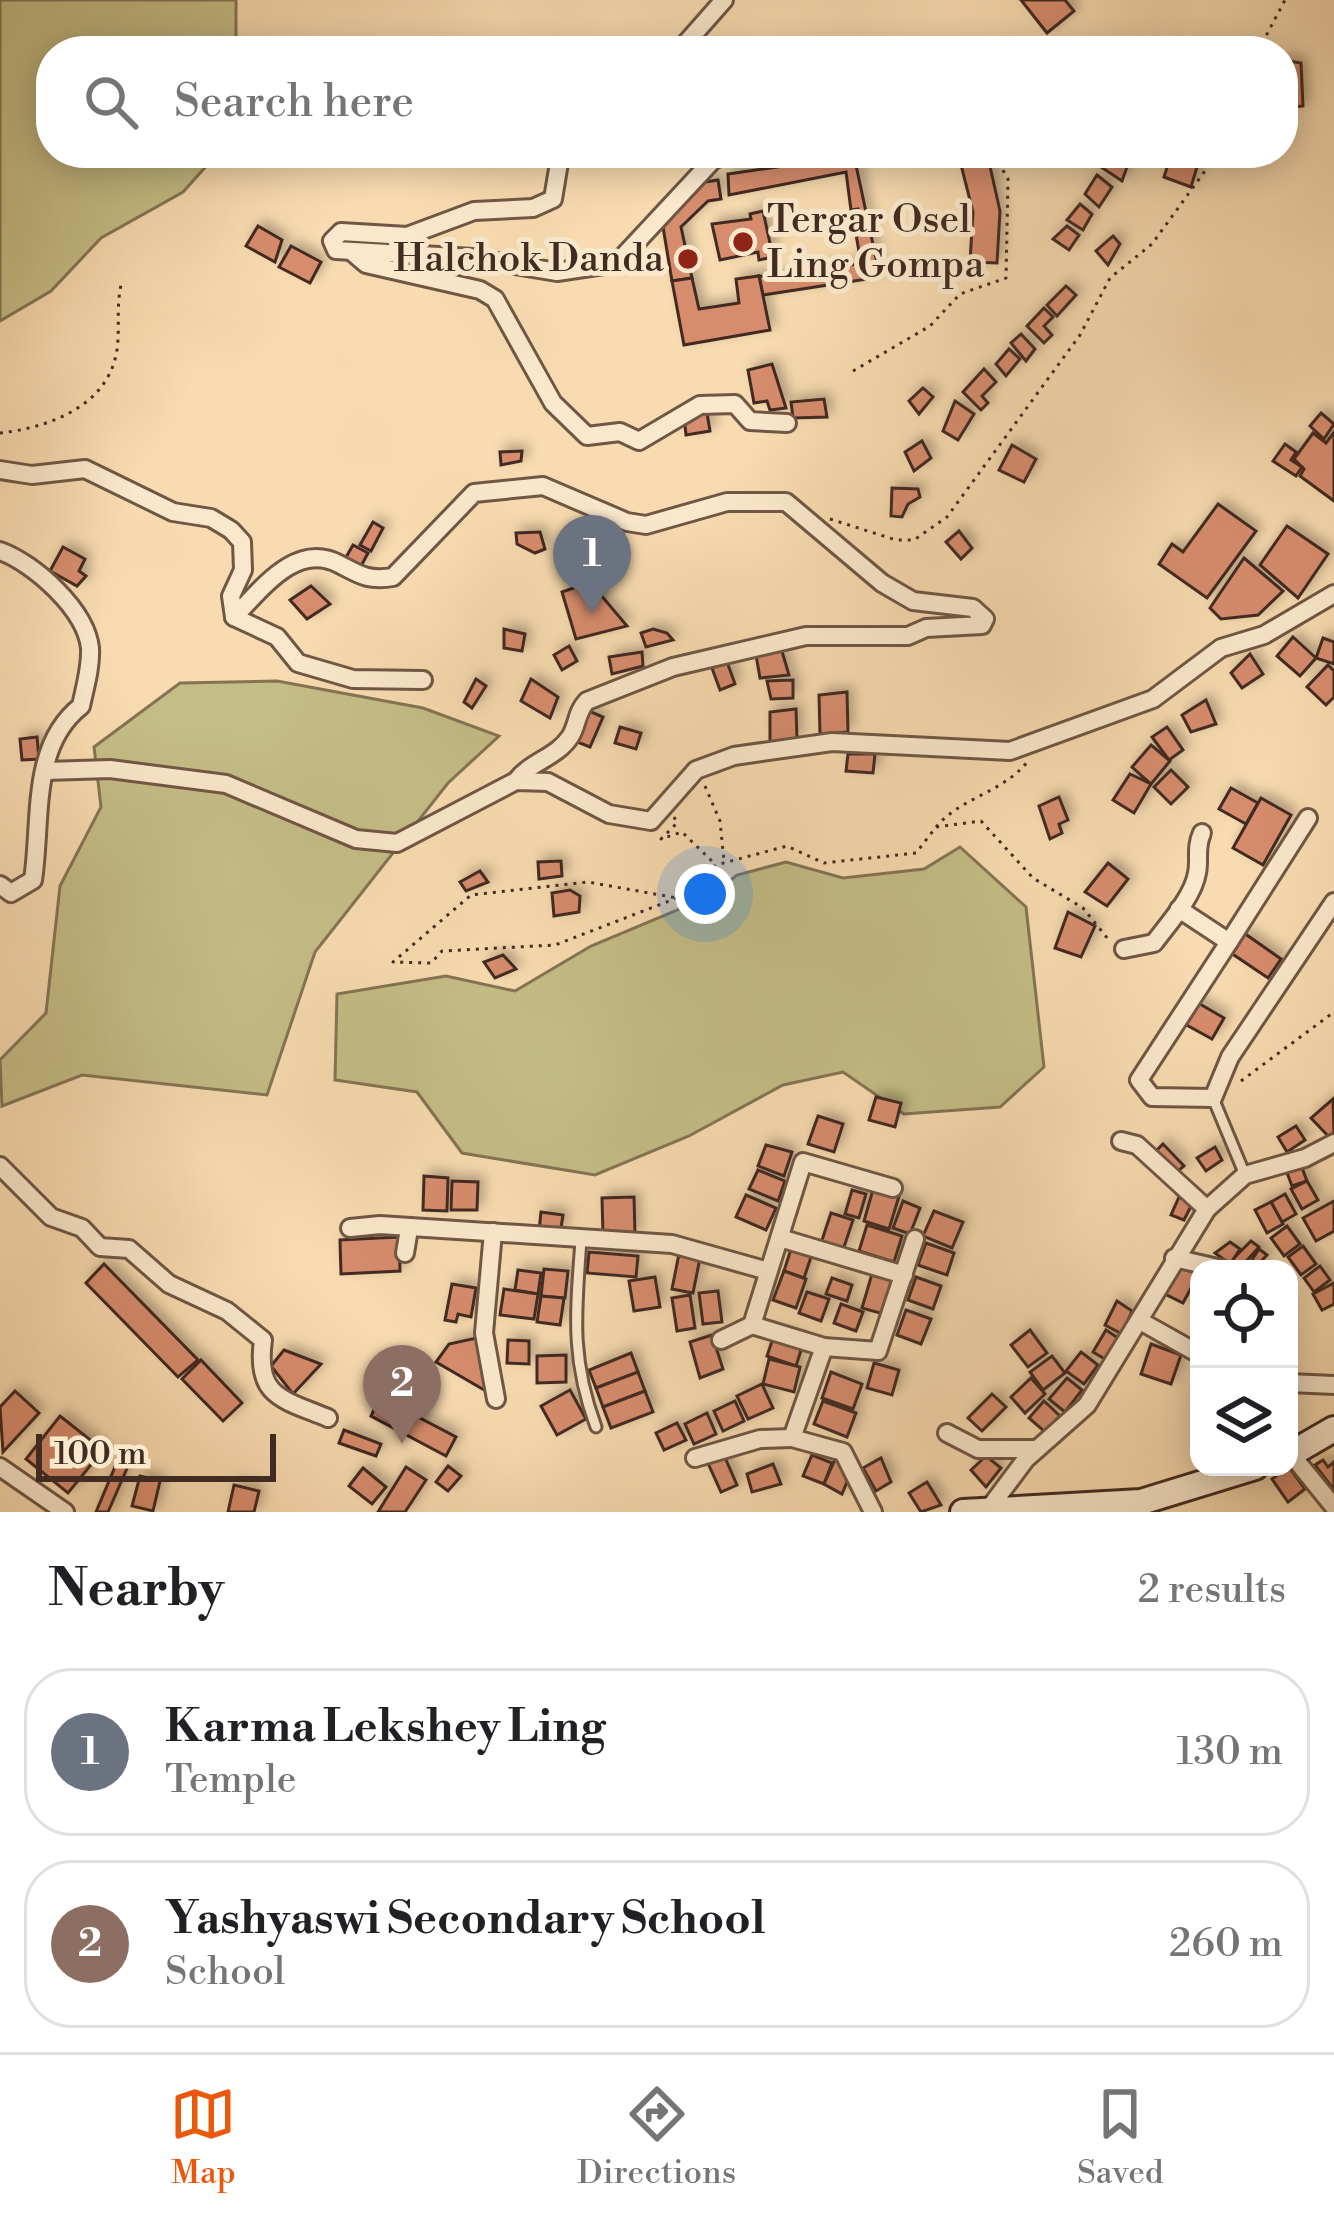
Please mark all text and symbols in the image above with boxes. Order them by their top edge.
search box [36,36,1298,168]
icon: search [78,69,144,135]
text: Search here [174,74,414,131]
place label: Tergar Osel Ling Gompa [767,196,984,290]
marker: Tergar Osel Ling Gompa [730,229,756,255]
place label: Halchok Danda [393,235,664,284]
marker: Halchok Danda [675,246,701,272]
pin: 1 [553,515,631,614]
your location [675,864,735,924]
map controls [1190,1260,1298,1476]
button: locate [1190,1260,1298,1368]
pin: 2 [363,1345,441,1444]
button: layers [1190,1368,1298,1476]
scale bar [36,1428,276,1481]
text: 100 m [54,1434,147,1475]
text: Nearby [48,1558,224,1622]
text: 2 results [1138,1566,1286,1615]
text: Karma Lekshey Ling [165,1699,605,1756]
text: 1 [81,1728,99,1777]
text: 130 m [1177,1728,1283,1777]
text: Temple [165,1756,296,1805]
text: Yashyaswi Secondary School [165,1891,766,1948]
text: 2 [78,1920,102,1969]
text: 260 m [1169,1920,1283,1969]
text: School [165,1948,285,1997]
tab: Map [170,2081,236,2194]
tab: Directions [577,2081,736,2194]
tab: Saved [1077,2081,1164,2194]

